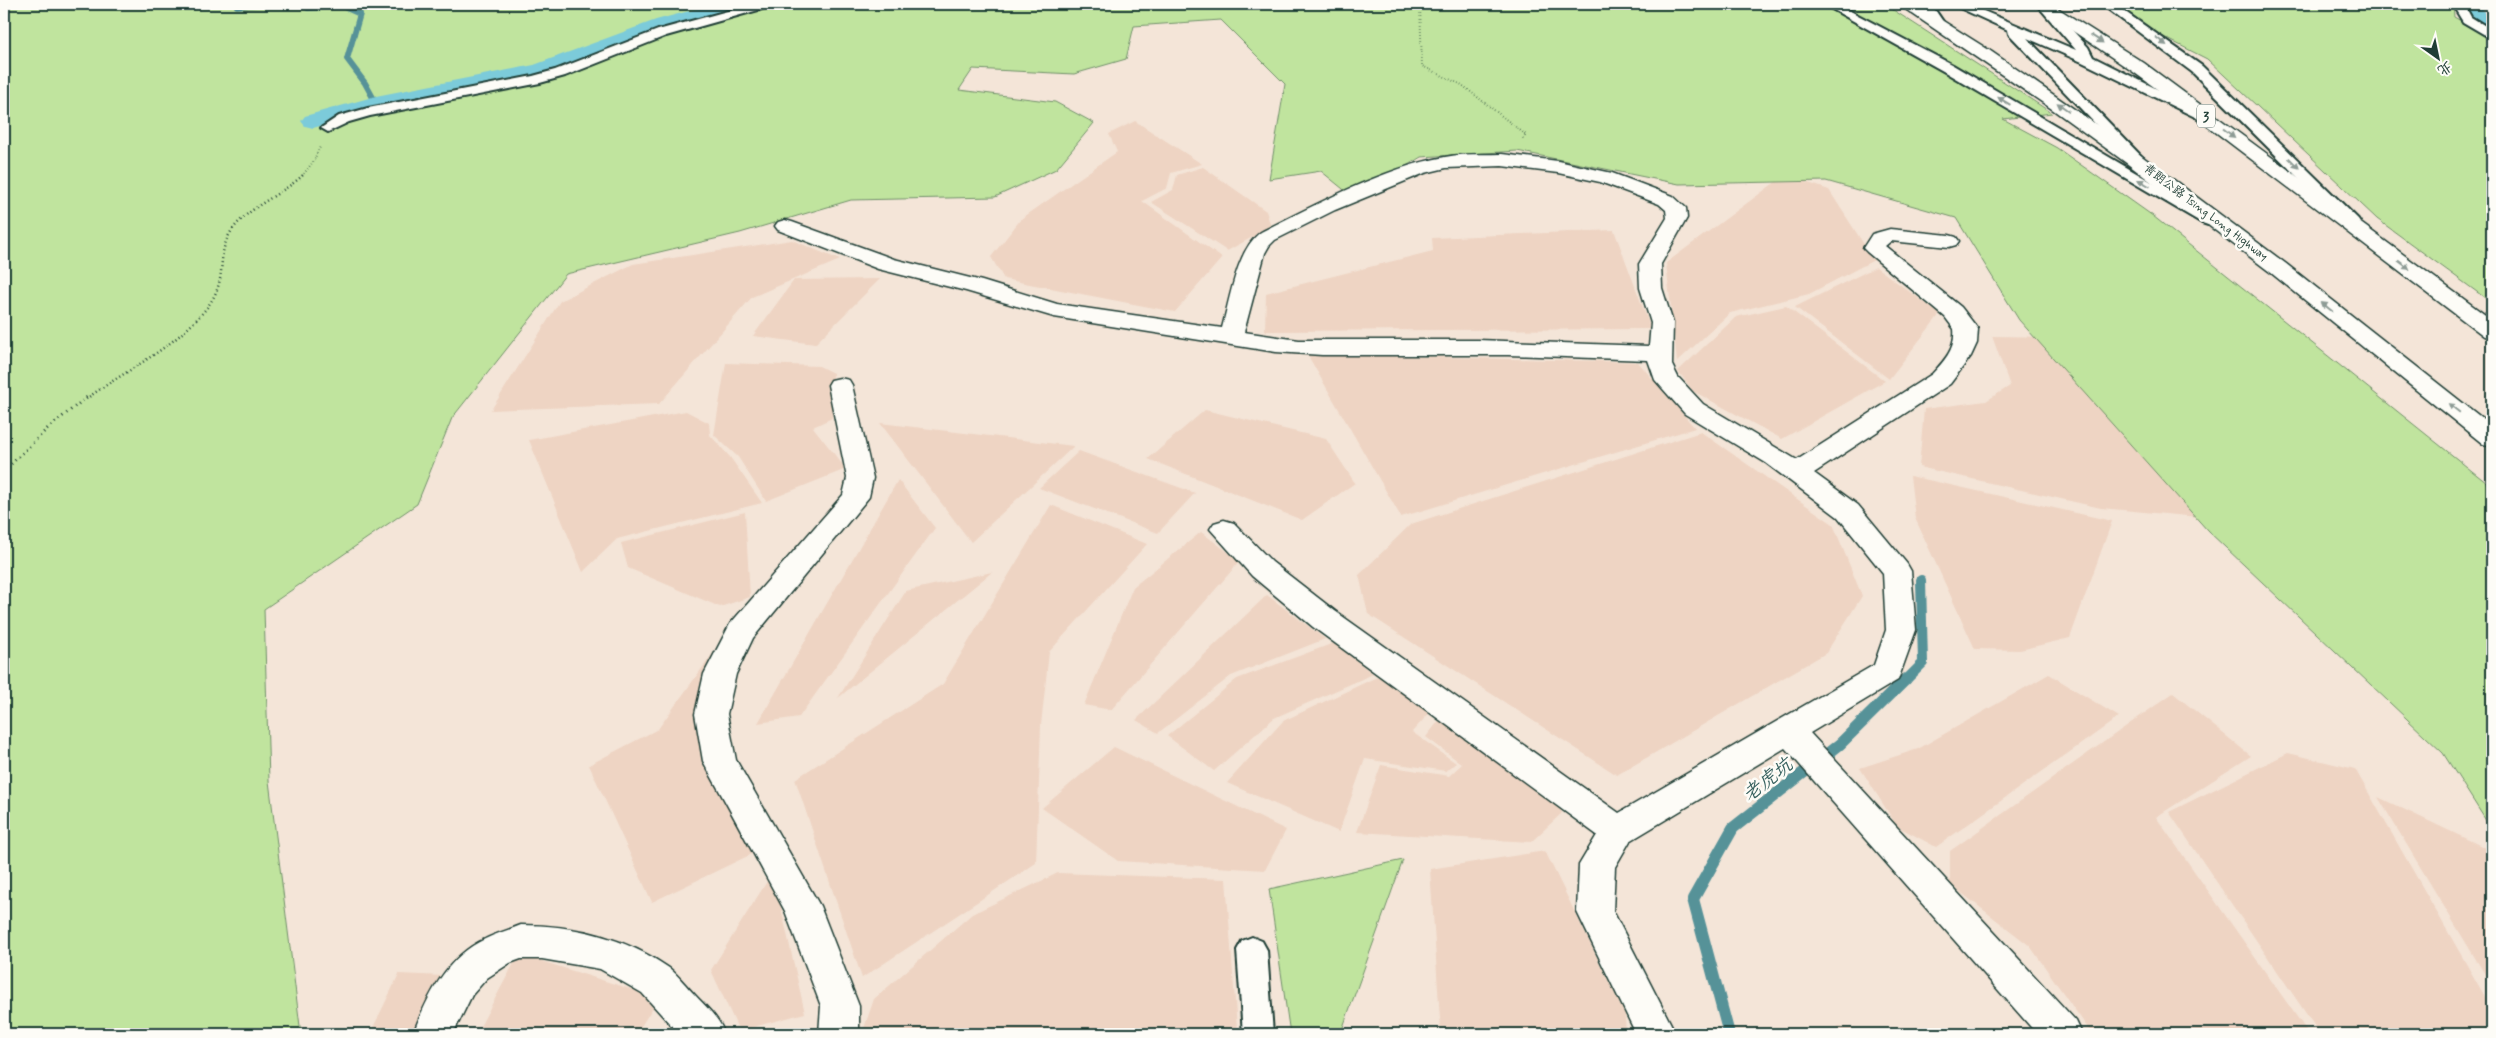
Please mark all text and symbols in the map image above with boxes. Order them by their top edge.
north arrow [2414,32,2464,82]
one-way arrow [2090,34,2103,44]
one-way arrow [2154,36,2167,47]
text: 北 [2434,57,2455,79]
one-way arrow [1998,97,2011,106]
one-way arrow [2056,102,2070,112]
road number: 3 [2197,104,2215,128]
one-way arrow [2222,128,2236,138]
one-way arrow [2287,157,2299,169]
street label: 青朗公路 Tsing Long Highway [2140,161,2271,265]
one-way arrow [2138,179,2151,188]
one-way arrow [2397,260,2411,270]
one-way arrow [2321,301,2334,312]
one-way arrow [2448,402,2461,413]
water label: 老虎坑 [1738,752,1800,808]

